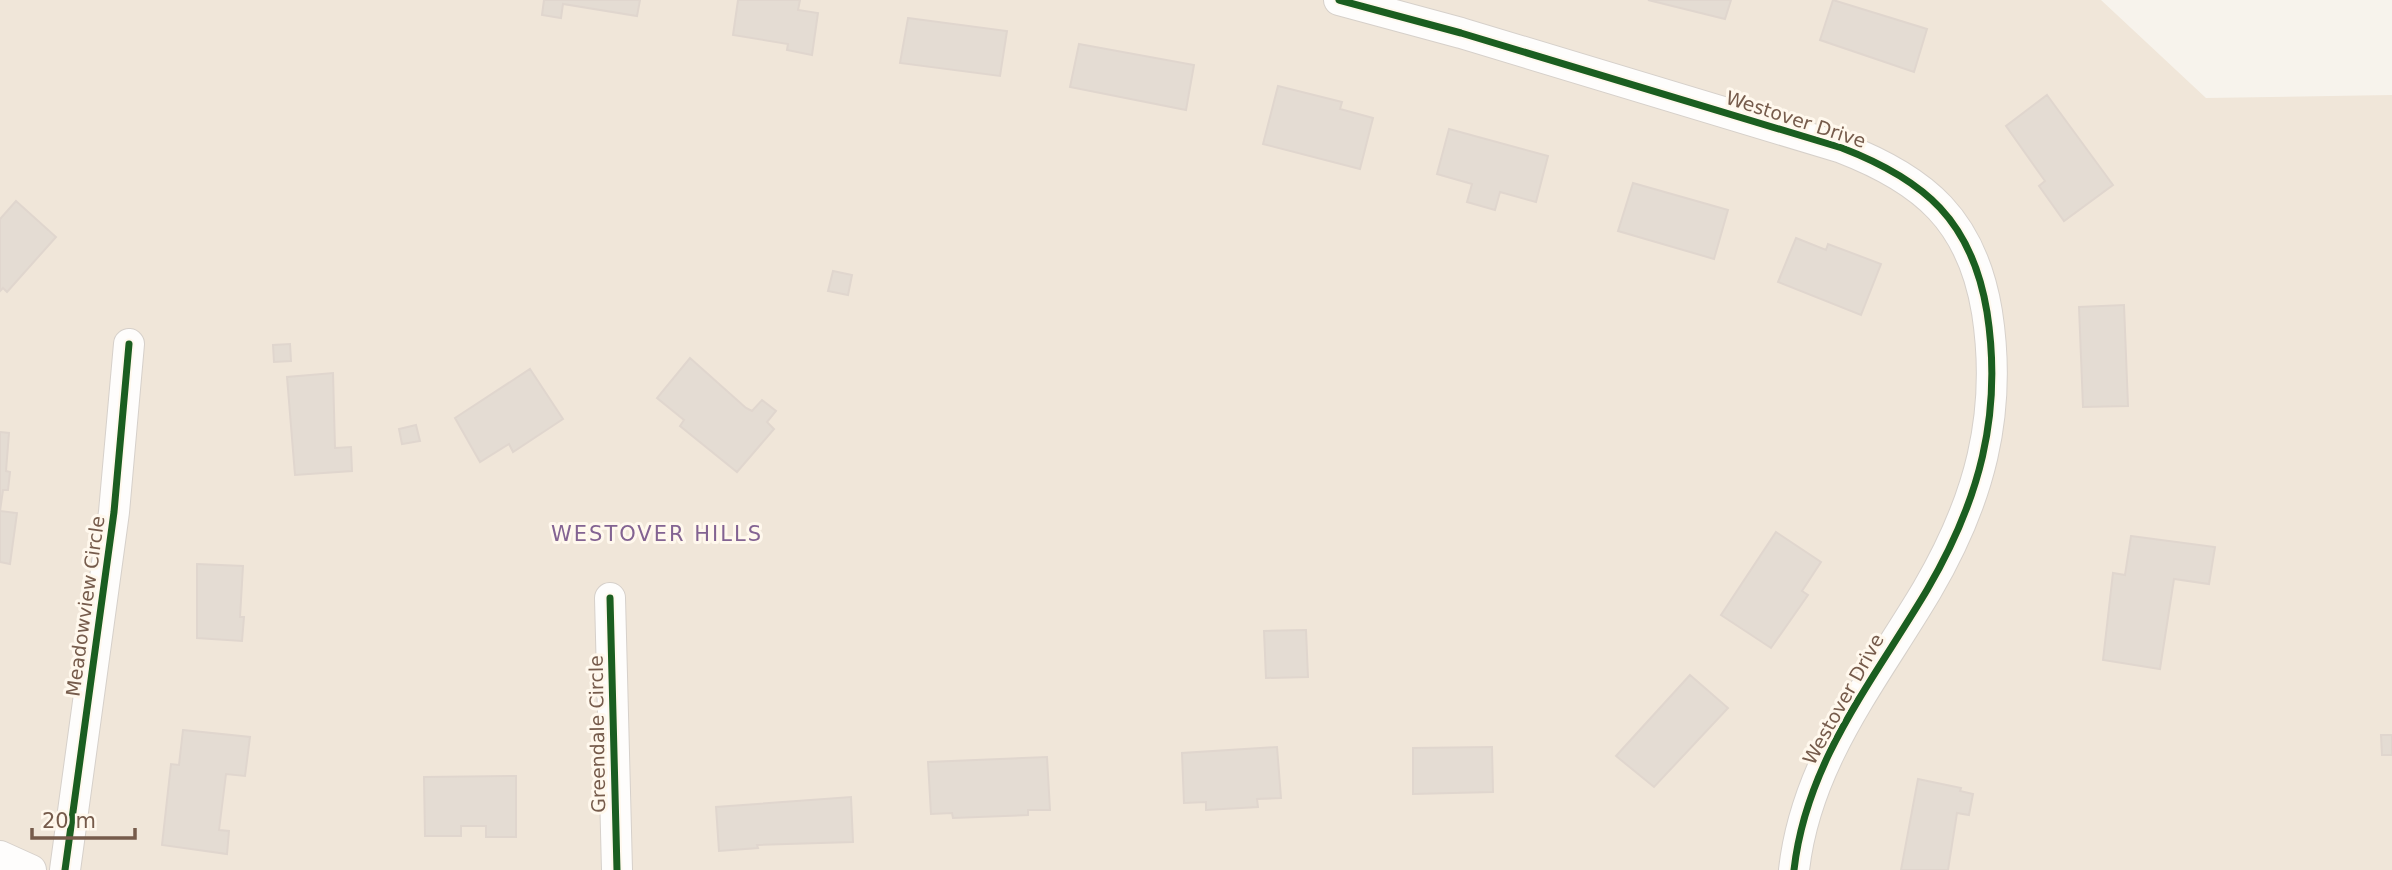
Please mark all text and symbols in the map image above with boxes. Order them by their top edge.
street label: Westover Drive [1723,86,1869,152]
street label: Meadowview Circle [61,514,109,698]
district label: WESTOVER HILLS [551,522,763,546]
street label: Westover Drive [1798,630,1888,768]
street label: Greendale Circle [585,655,609,813]
scale bar [32,796,135,840]
text: 20 m [42,809,96,833]

